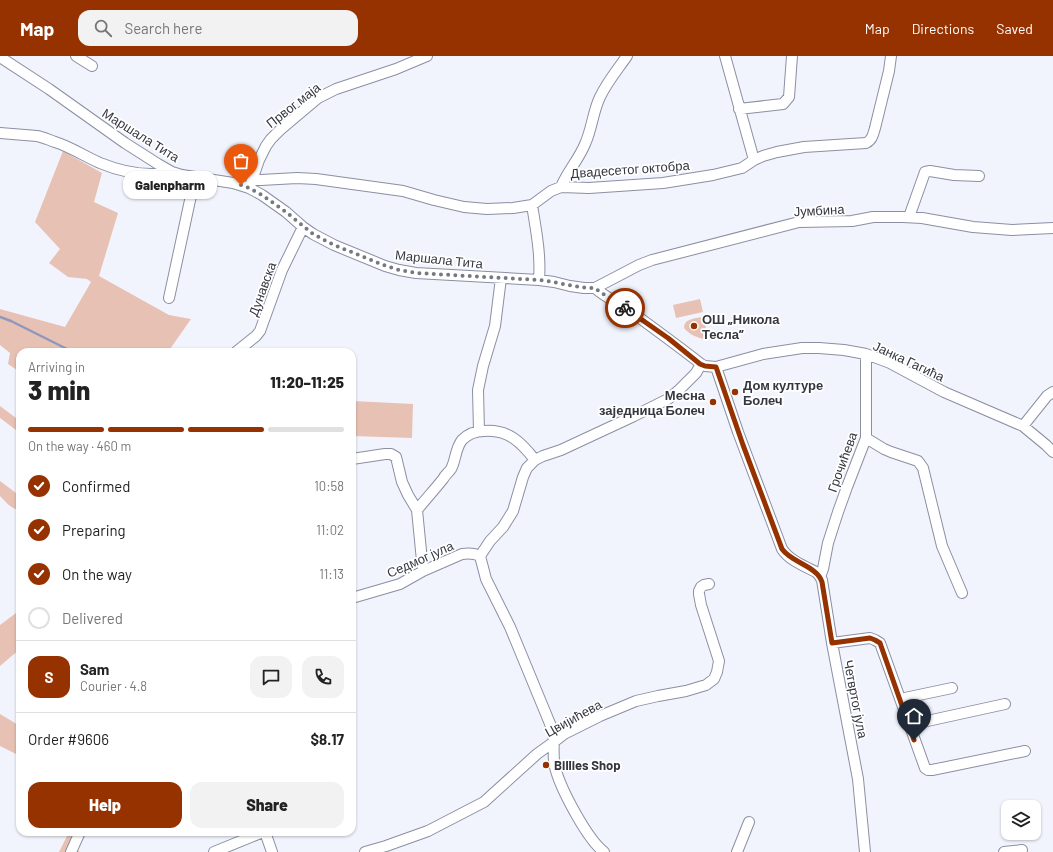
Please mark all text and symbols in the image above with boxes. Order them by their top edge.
search box [78,10,358,46]
text: Map [20,17,54,40]
icon: search [92,17,114,39]
text: Search here [124,19,202,37]
text: Map [865,20,890,37]
text: Directions [912,20,974,37]
text: Saved [996,20,1033,37]
street label: Првог маја [263,78,324,131]
street label: Маршала Тита [99,105,183,166]
pin [224,144,258,185]
icon: bag [230,150,252,172]
street label: Двадесетог октобра [570,157,691,181]
callout: Galenpharm [123,171,217,199]
text: Galenpharm [135,177,205,193]
street label: Јумбина [793,201,846,219]
street label: Маршала Тита [394,246,484,272]
street label: Дунавска [245,259,279,318]
courier [605,288,645,328]
icon: bike [614,297,636,319]
place label: ОШ „Никола Тесла” [702,311,780,342]
marker: ОШ „Никола Тесла” [689,321,699,331]
street label: Јанка Гагића [871,338,948,385]
text: Arriving in [28,359,85,375]
text: 11:20–11:25 [270,373,344,391]
text: 3 min [28,374,90,405]
place label: Дом културе Болеч [743,377,823,408]
place label: Месна заједница Болеч [599,387,706,418]
marker: Дом културе Болеч [730,387,740,397]
marker: Месна заједница Болеч [708,397,718,407]
street label: Грочићева [824,429,861,494]
text: On the way · 460 m [28,438,131,454]
icon: check [28,475,50,497]
text: Confirmed [62,477,130,495]
text: 10:58 [314,478,344,494]
icon: check [28,519,50,541]
text: Preparing [62,521,126,539]
text: 11:02 [316,522,344,538]
street label: Седмог јула [384,537,457,581]
icon: check [28,563,50,585]
text: On the way [62,565,132,583]
text: 11:13 [319,566,344,582]
text: Delivered [62,609,123,627]
button: chat [250,656,292,698]
button: phone [302,656,344,698]
street label: Четвртог јула [841,658,872,740]
text: Sam [80,660,109,678]
text: S [45,668,53,686]
text: Courier · 4.8 [80,678,147,694]
street label: Цвијићева [542,696,605,740]
pin [897,699,931,740]
icon: home [903,705,925,727]
text: Order #9606 [28,730,109,748]
text: $8.17 [311,730,344,748]
place label: Billies Shop [554,757,621,773]
marker: Billies Shop [541,760,551,770]
button: Help [28,782,182,828]
button: Share [190,782,344,828]
map controls [1001,800,1041,840]
button: layers [1001,800,1041,840]

